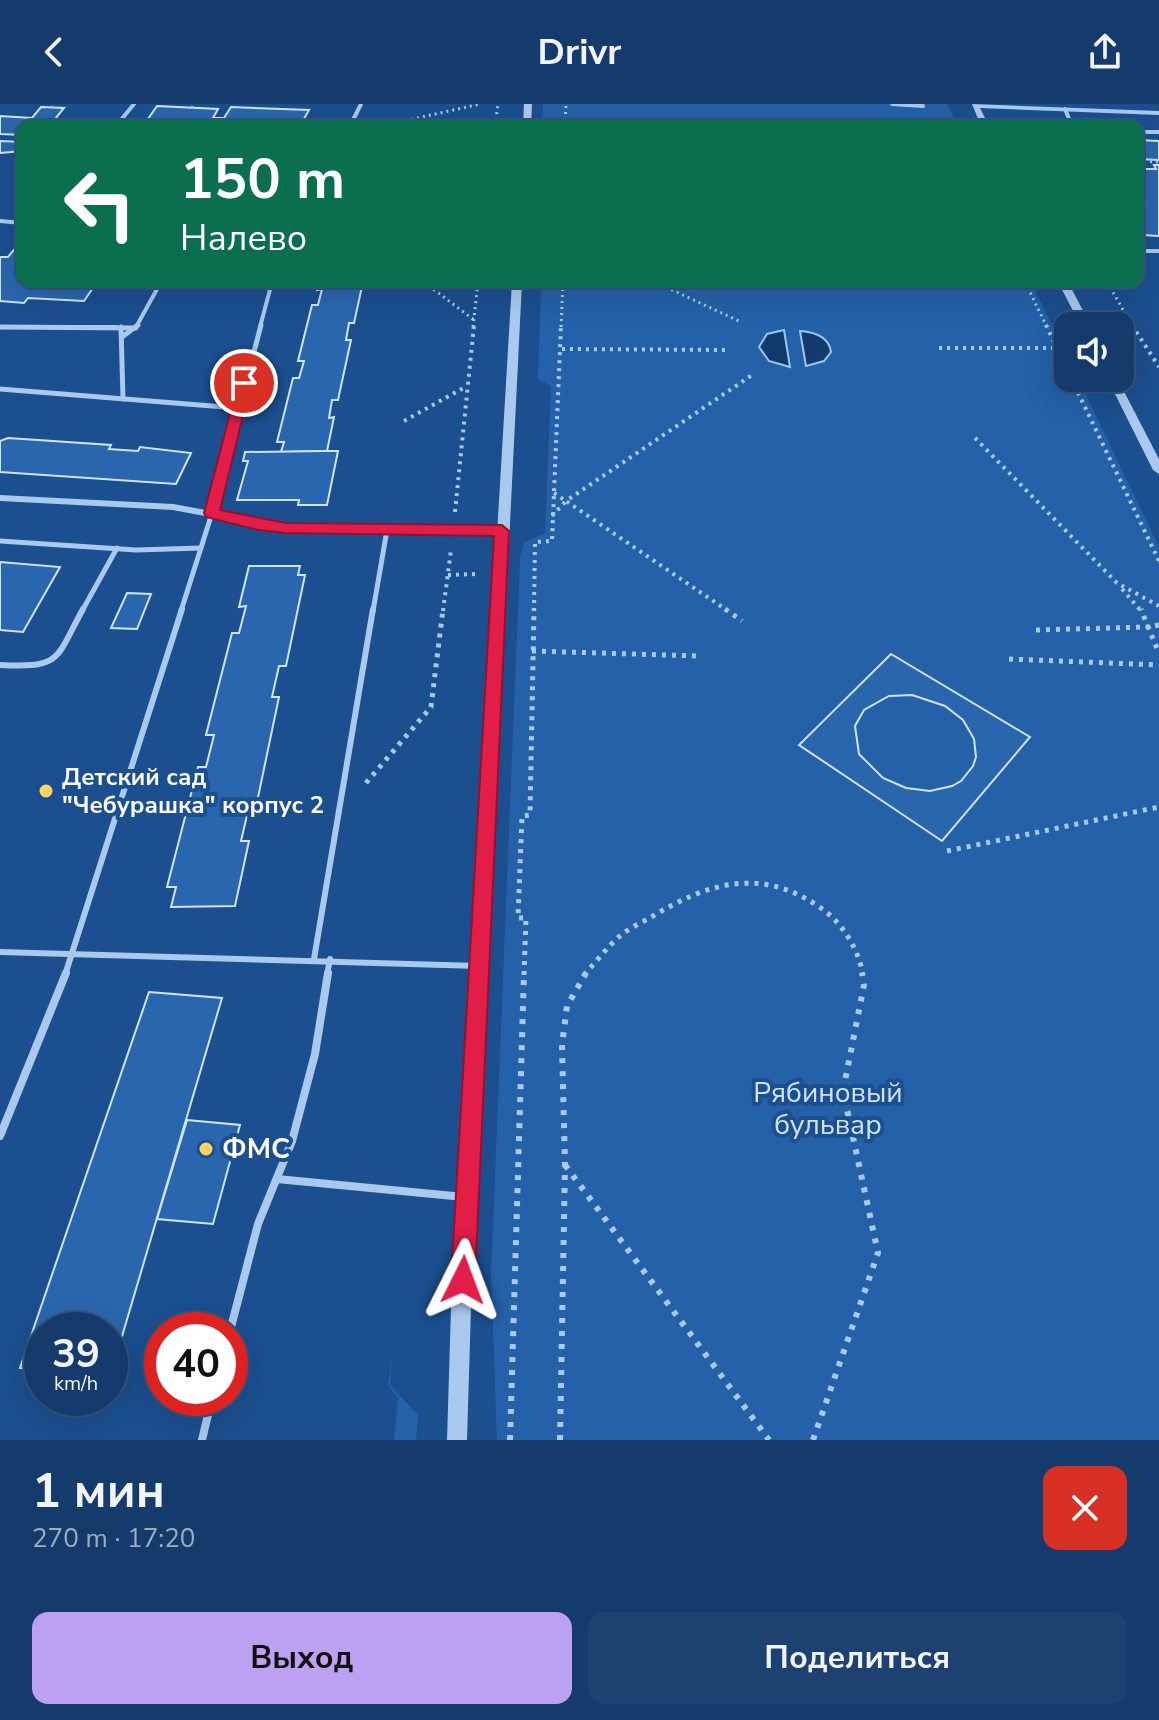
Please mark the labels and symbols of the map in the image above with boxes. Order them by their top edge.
pin [210,349,278,417]
place label: Детский сад "Чебурашка" корпус 2 [62,761,324,821]
marker: Детский сад "Чебурашка" корпус 2 [37,782,55,800]
park label: Рябиновый бульвар [753,1074,903,1144]
place label: ФМС [222,1130,290,1168]
marker: ФМС [197,1140,215,1158]
position arrow [421,1238,505,1322]
speed limit sign: 40 [144,1312,248,1416]

